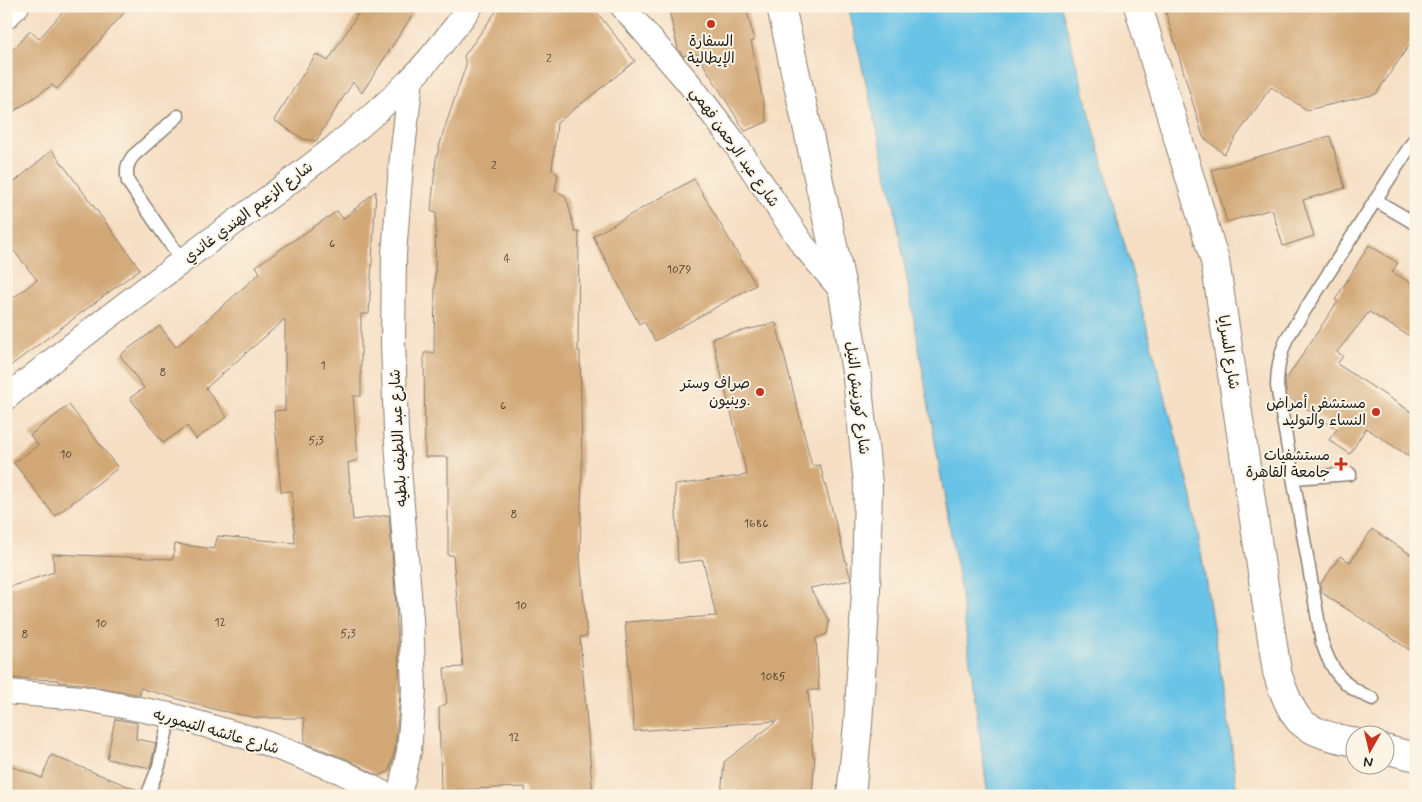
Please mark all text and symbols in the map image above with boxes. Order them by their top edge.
marker: السفارة الإيطالية [705,18,717,30]
place label: السفارة الإيطالية [687,32,735,69]
house number: 2 [546,51,552,67]
street label: شارع عبد الرحمن فهمي [684,84,783,213]
street label: شارع الزعيم الهندي غاندي [180,157,317,268]
house number: 2 [491,158,497,174]
house number: 6 [329,236,335,252]
house number: 4 [504,251,511,267]
house number: 1079 [667,262,692,278]
street label: شارع السرايا [1212,313,1244,391]
street label: شارع كورنيش النيل [840,340,874,456]
house number: 1 [320,358,326,374]
house number: 8 [160,365,166,381]
street label: شارع عبد اللطيف بلطيه [385,369,413,507]
place label: صراف وستر وينيون. [678,374,750,411]
marker: صراف وستر وينيون. [754,386,766,398]
place label: مستشفى أمراض النساء والتوليد [1266,394,1366,431]
house number: 6 [500,398,506,414]
marker: مستشفى أمراض النساء والتوليد [1370,406,1382,418]
house number: 5;3 [308,433,324,449]
place label: مستشفيات جامعة القاهرة [1246,446,1330,483]
house number: 10 [60,447,72,463]
marker: مستشفيات جامعة القاهرة [1334,457,1348,471]
house number: 8 [511,507,517,523]
house number: 1686 [744,516,768,532]
house number: 10 [515,598,527,614]
house number: 12 [214,615,226,631]
house number: 10 [95,616,107,632]
house number: 5;3 [340,626,356,642]
house number: 8 [22,627,28,643]
house number: 1085 [760,669,786,685]
street label: شارع عائشه التيموريه [150,704,281,760]
north arrow [1344,724,1394,774]
house number: 12 [508,730,520,746]
text: N [1362,752,1374,771]

